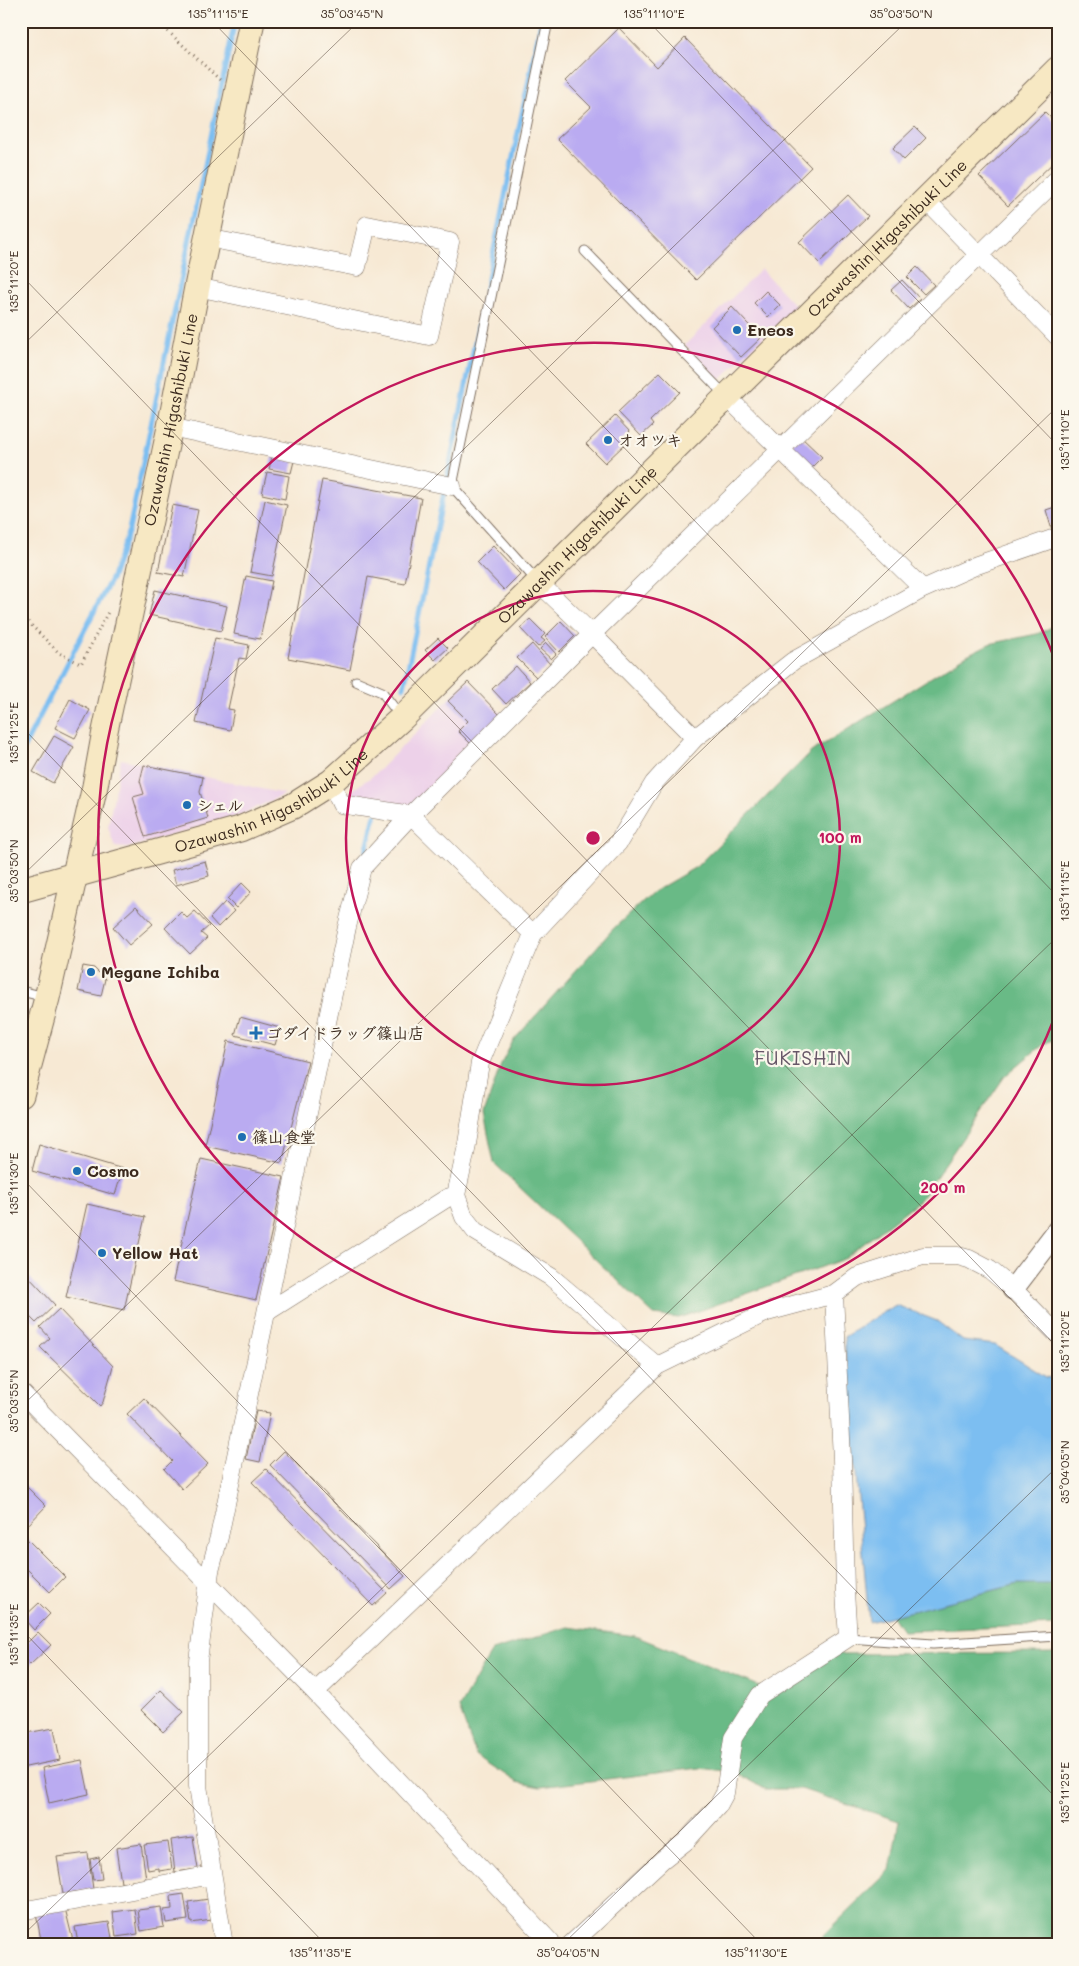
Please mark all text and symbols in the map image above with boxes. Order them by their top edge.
text: 135°11'15"E [188,5,249,21]
text: 35°03'45"N [321,5,383,21]
text: 135°11'10"E [623,5,685,21]
text: 35°03'50"N [869,5,933,21]
street label: Ozawashin Higashibuki Line [802,154,971,321]
text: 135°11'20"E [5,251,21,313]
street label: Ozawashin Higashibuki Line [138,311,202,528]
place label: Eneos [747,319,794,340]
marker: Eneos [731,324,743,336]
text: 135°11'10"E [1056,409,1072,471]
place label: オオツキ [618,429,682,450]
marker: オオツキ [602,434,614,446]
street label: Ozawashin Higashibuki Line [492,461,661,628]
text: 135°11'25"E [5,702,21,764]
street label: Ozawashin Higashibuki Line [172,743,372,857]
place label: シェル [197,794,244,815]
marker: シェル [181,799,193,811]
text: 100 m [818,827,862,847]
centre of rings [584,829,602,847]
text: 35°03'50"N [5,839,21,903]
text: 135°11'15"E [1056,860,1072,921]
place label: Megane Ichiba [101,961,220,982]
marker: Megane Ichiba [85,966,97,978]
place label: ゴダイドラッグ篠山店 [266,1022,424,1043]
marker: ゴダイドラッグ篠山店 [250,1027,262,1039]
district label: FUKISHIN [754,1045,852,1070]
place label: 篠山食堂 [252,1126,316,1147]
marker: 篠山食堂 [236,1131,248,1143]
text: 135°11'30"E [5,1152,21,1215]
place label: Cosmo [87,1160,139,1181]
marker: Cosmo [71,1165,83,1177]
text: 200 m [921,1177,966,1197]
place label: Yellow Hat [112,1242,198,1263]
marker: Yellow Hat [96,1247,108,1259]
text: 135°11'20"E [1056,1311,1072,1373]
text: 35°03'55"N [5,1370,21,1432]
text: 35°04'05"N [1056,1440,1072,1504]
text: 135°11'35"E [5,1604,21,1666]
text: 135°11'25"E [1056,1762,1072,1824]
text: 135°11'35"E [289,1944,351,1960]
text: 35°04'05"N [536,1944,600,1960]
text: 135°11'30"E [725,1944,788,1960]

